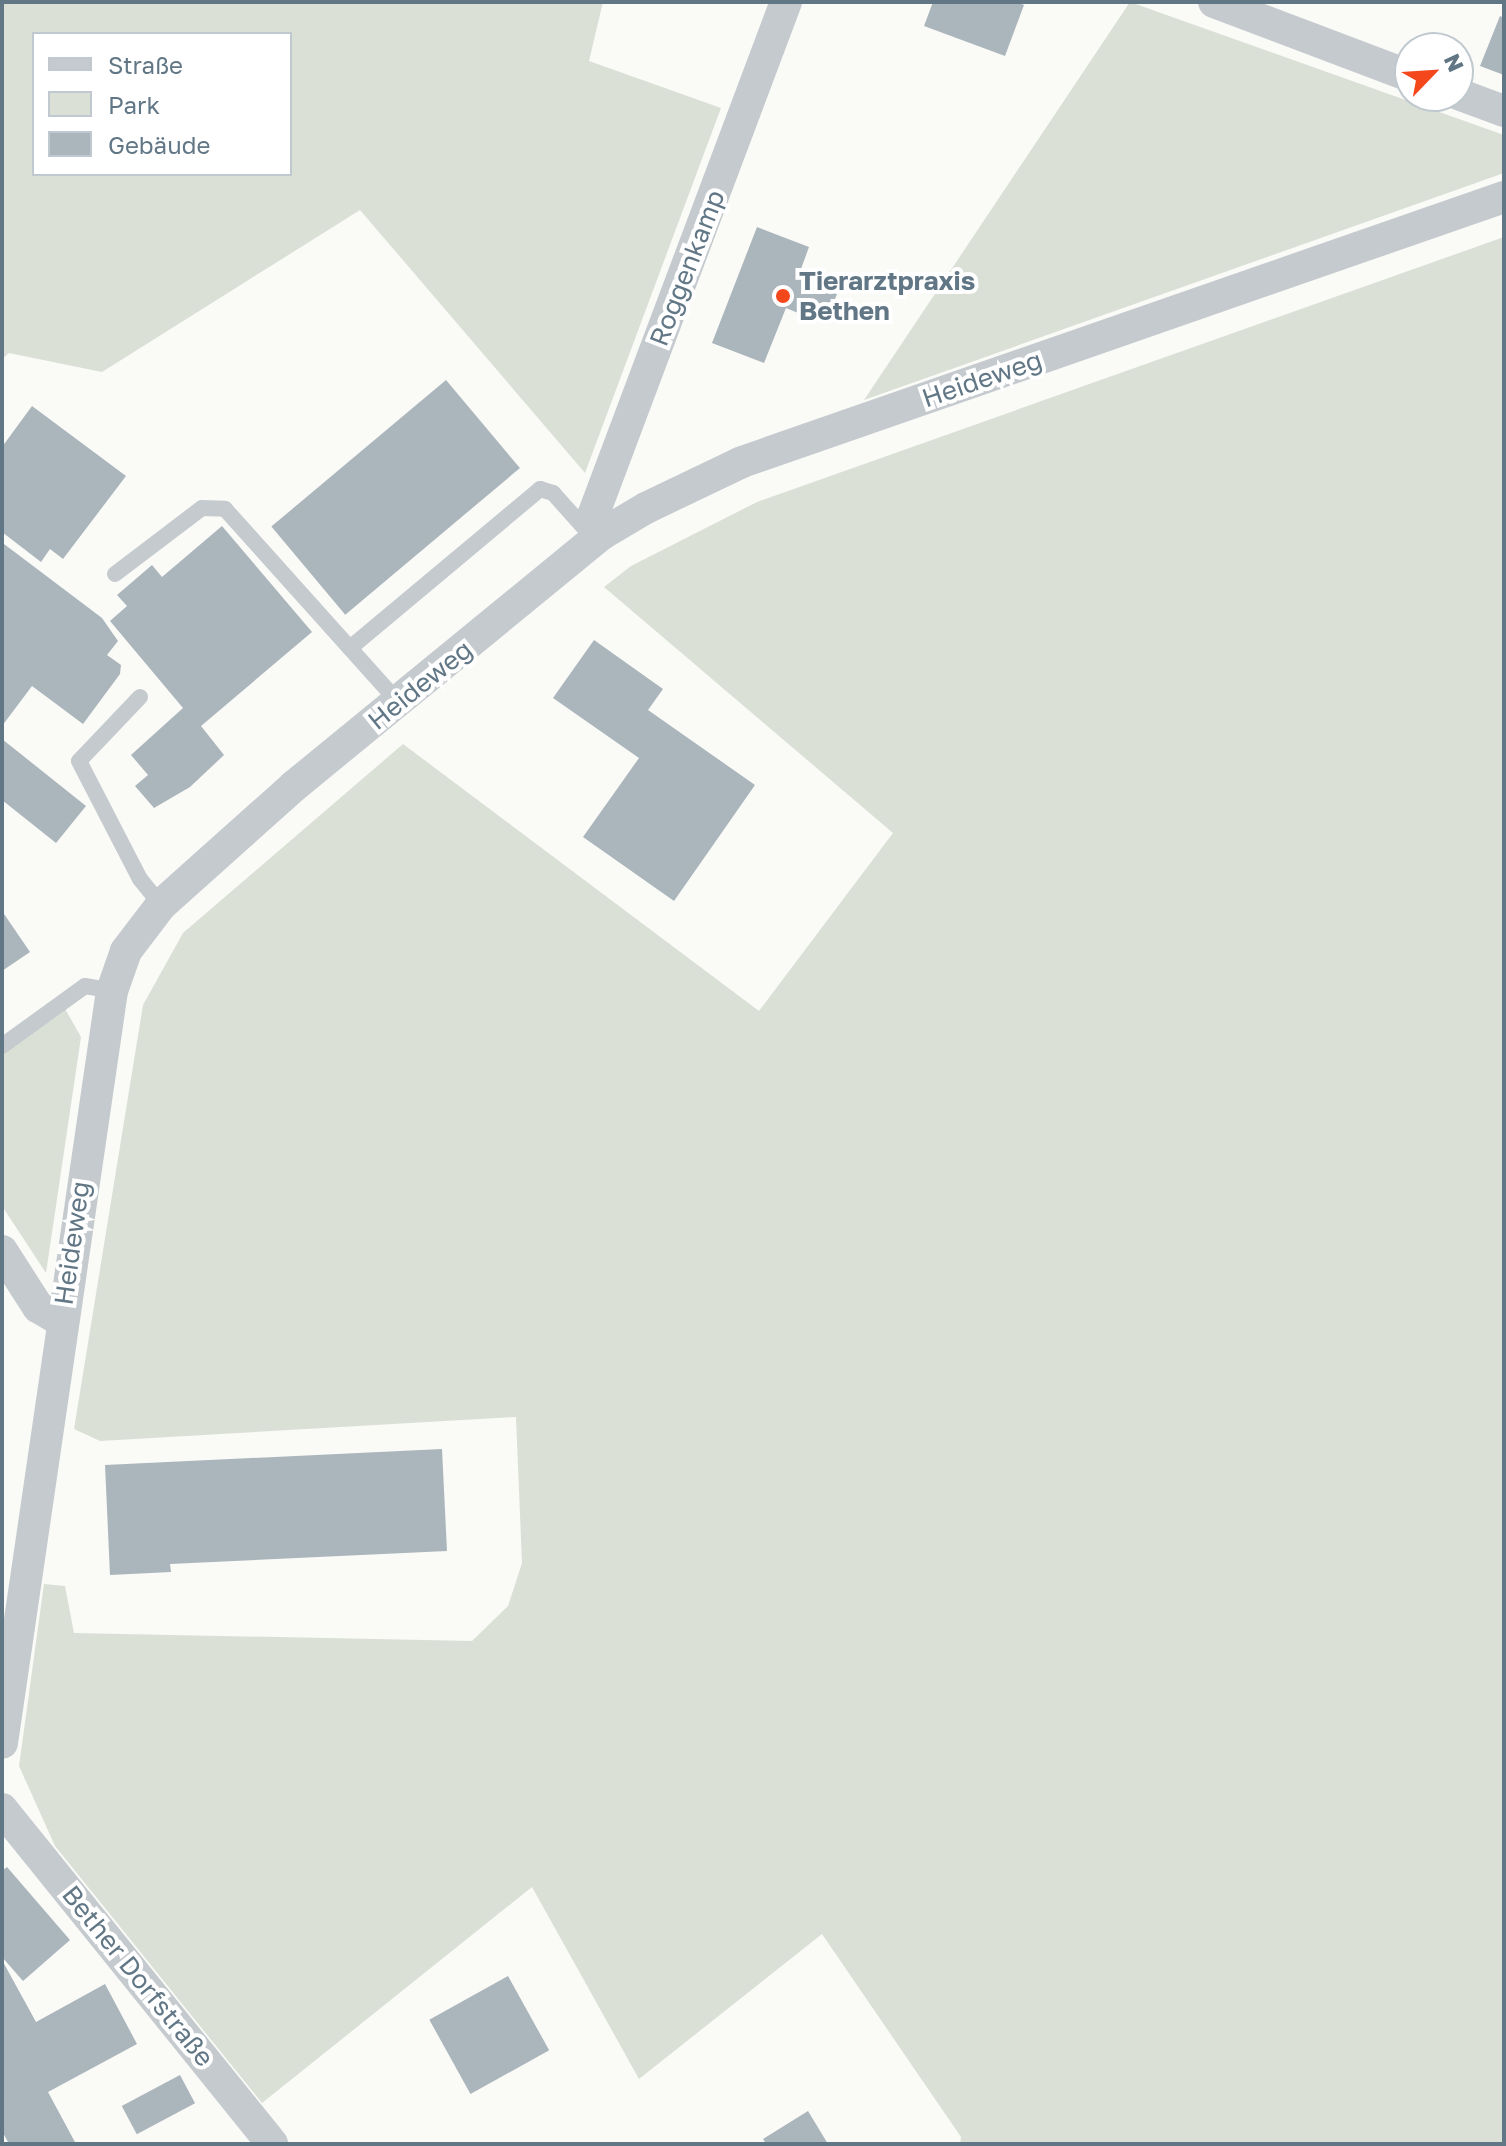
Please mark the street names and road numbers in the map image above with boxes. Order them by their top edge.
street label: Roggenkamp [643,186,731,350]
street label: Heideweg [918,344,1046,414]
street label: Heideweg [362,634,478,736]
street label: Heideweg [48,1179,96,1307]
street label: Bether Dorfstraße [56,1879,220,2073]

